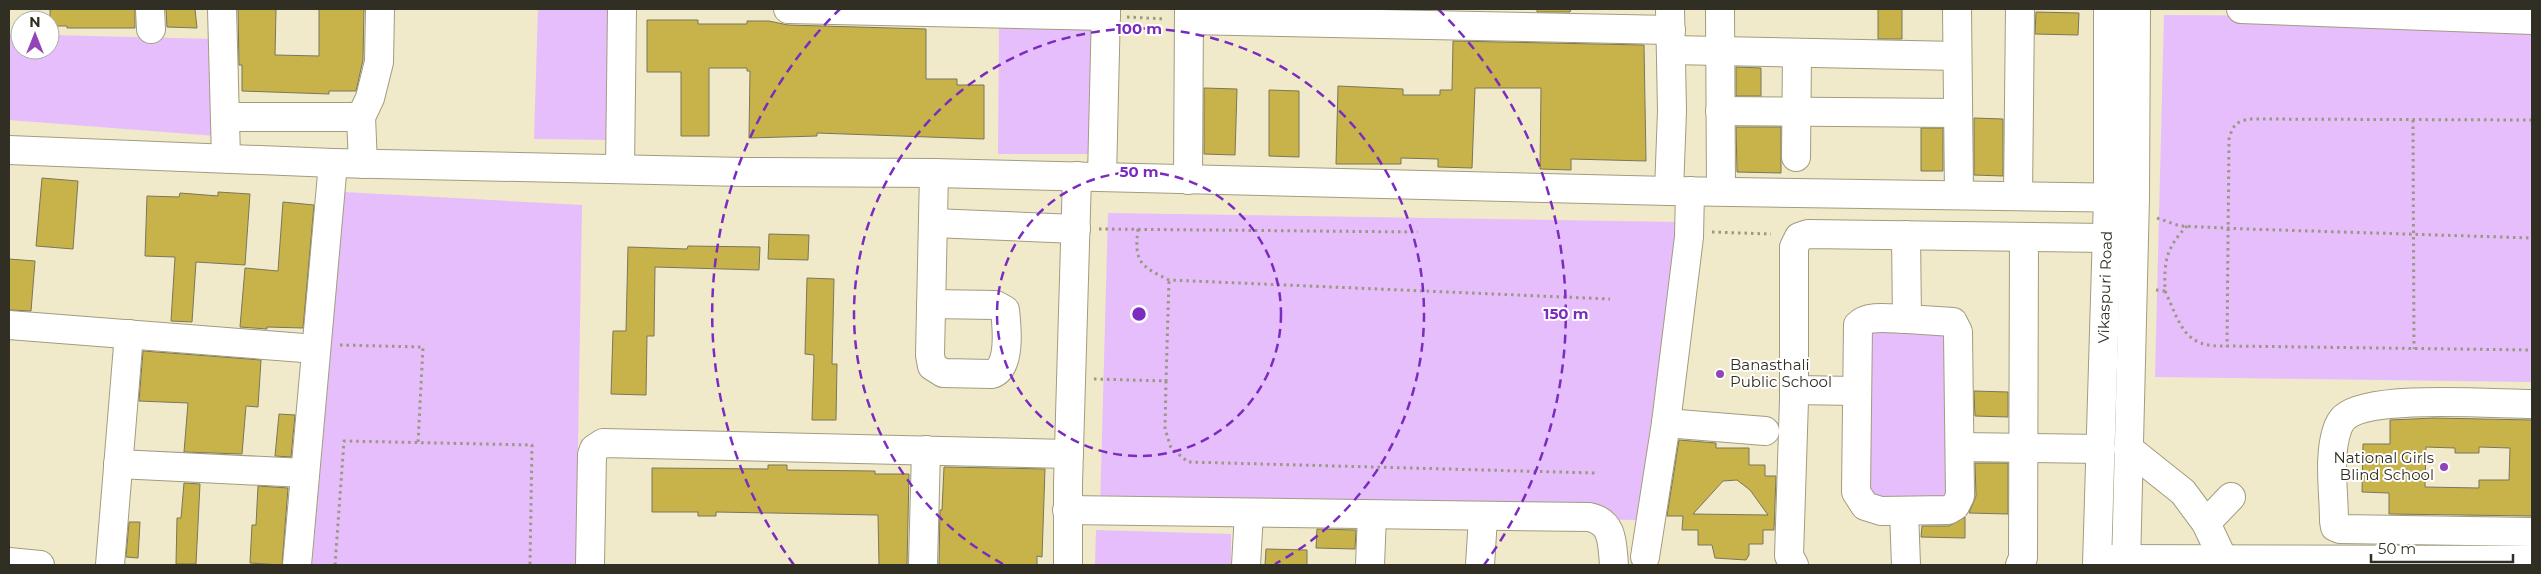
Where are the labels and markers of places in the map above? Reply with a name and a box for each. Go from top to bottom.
centre of rings [1130,305,1148,323]
place label: Banasthali Public School [1730,355,1832,391]
marker: Banasthali Public School [1714,368,1726,380]
place label: National Girls Blind School [2334,448,2434,484]
marker: National Girls Blind School [2438,461,2450,473]

